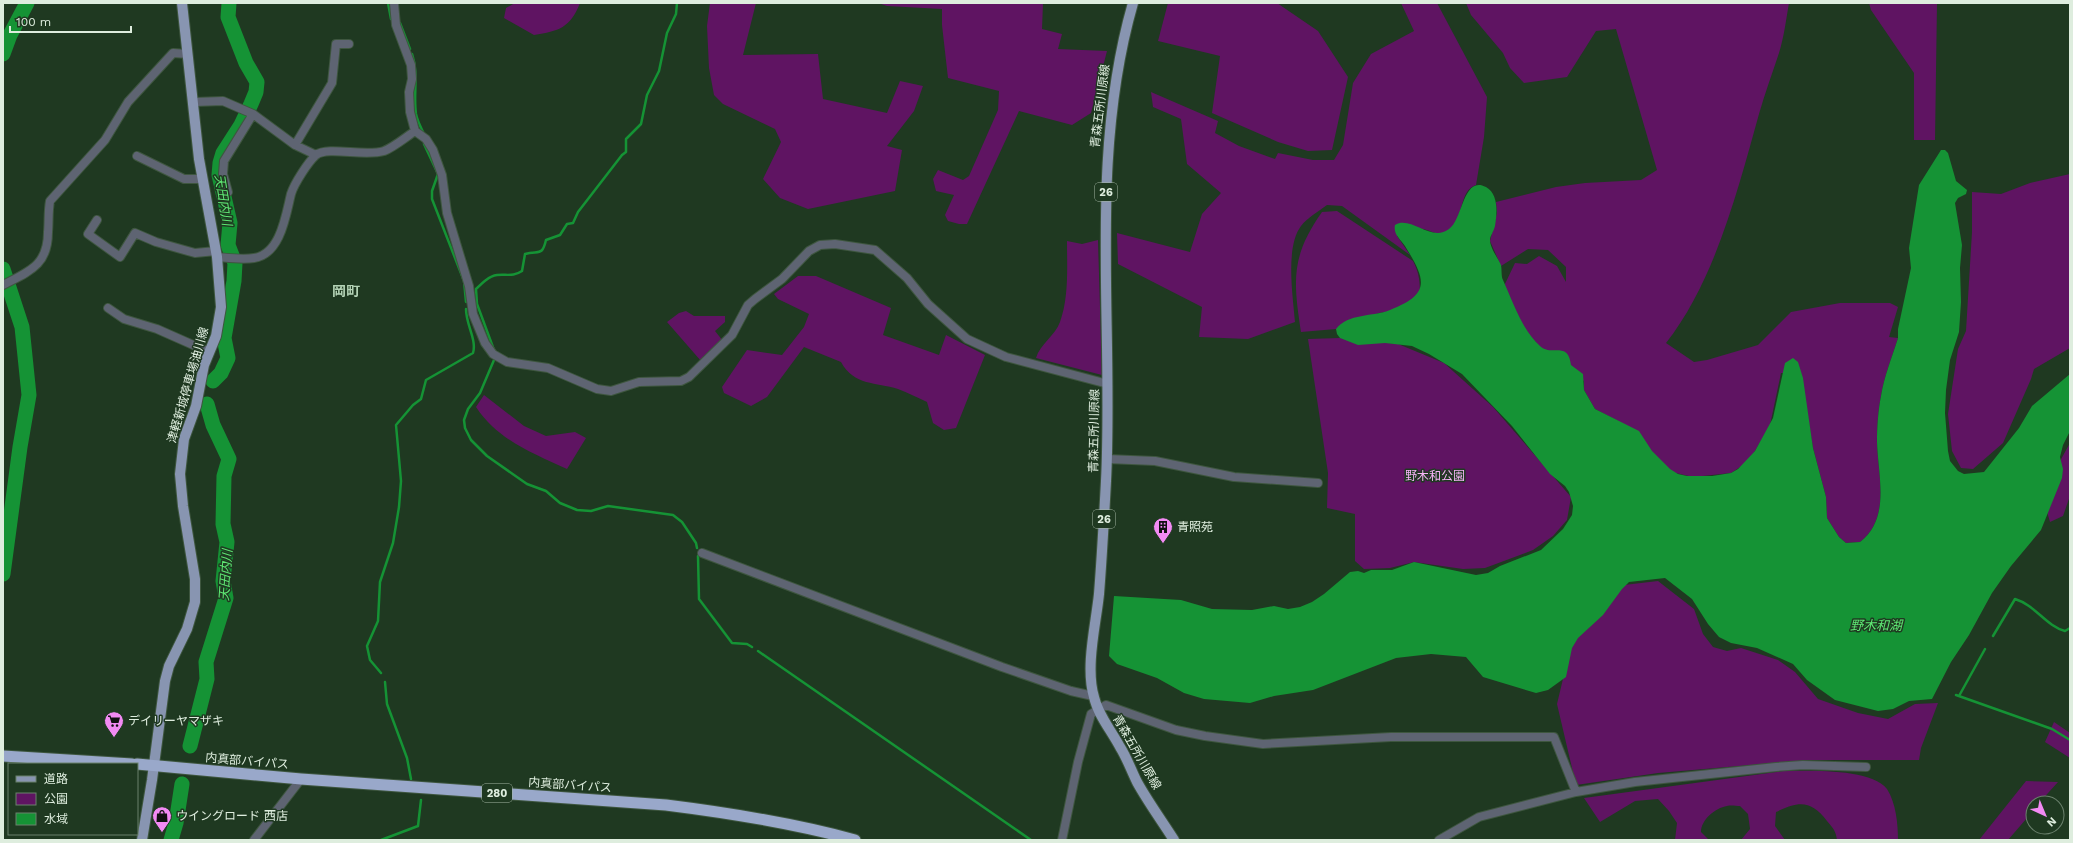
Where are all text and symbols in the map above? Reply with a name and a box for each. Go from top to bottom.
scale bar [10,8,131,34]
text: 100 m [16,15,51,29]
street label: 青森五所川原線 [1088,63,1112,149]
water label: 天田内川 [212,173,235,229]
road number: 26 [1095,183,1117,201]
district label: 岡町 [332,283,360,299]
street label: 津軽新城停車場油川線 [165,325,211,445]
street label: 青森五所川原線 [1086,389,1102,473]
park label: 野木和公園 [1405,469,1465,483]
road number: 26 [1093,510,1115,528]
building icon: 青照苑 [1152,516,1174,544]
place label: 青照苑 [1177,520,1213,534]
water label: 天田内川 [216,547,235,602]
water label: 野木和湖 [1850,618,1904,633]
supermarket icon: デイリーヤマザキ [103,710,125,738]
street label: 青森五所川原線 [1110,712,1164,792]
place label: デイリーヤマザキ [128,714,224,728]
street label: 内真部バイパス [205,750,289,772]
legend [8,763,138,835]
text: 道路 [44,772,68,786]
street label: 内真部バイパス [528,775,612,795]
road number: 280 [482,784,512,802]
text: 公園 [44,792,68,806]
north arrow [2025,795,2065,835]
shop icon: ウイングロード 西店 [151,805,173,833]
place label: ウイングロード 西店 [176,809,288,823]
text: 水域 [44,812,68,826]
text: N [2044,814,2059,829]

